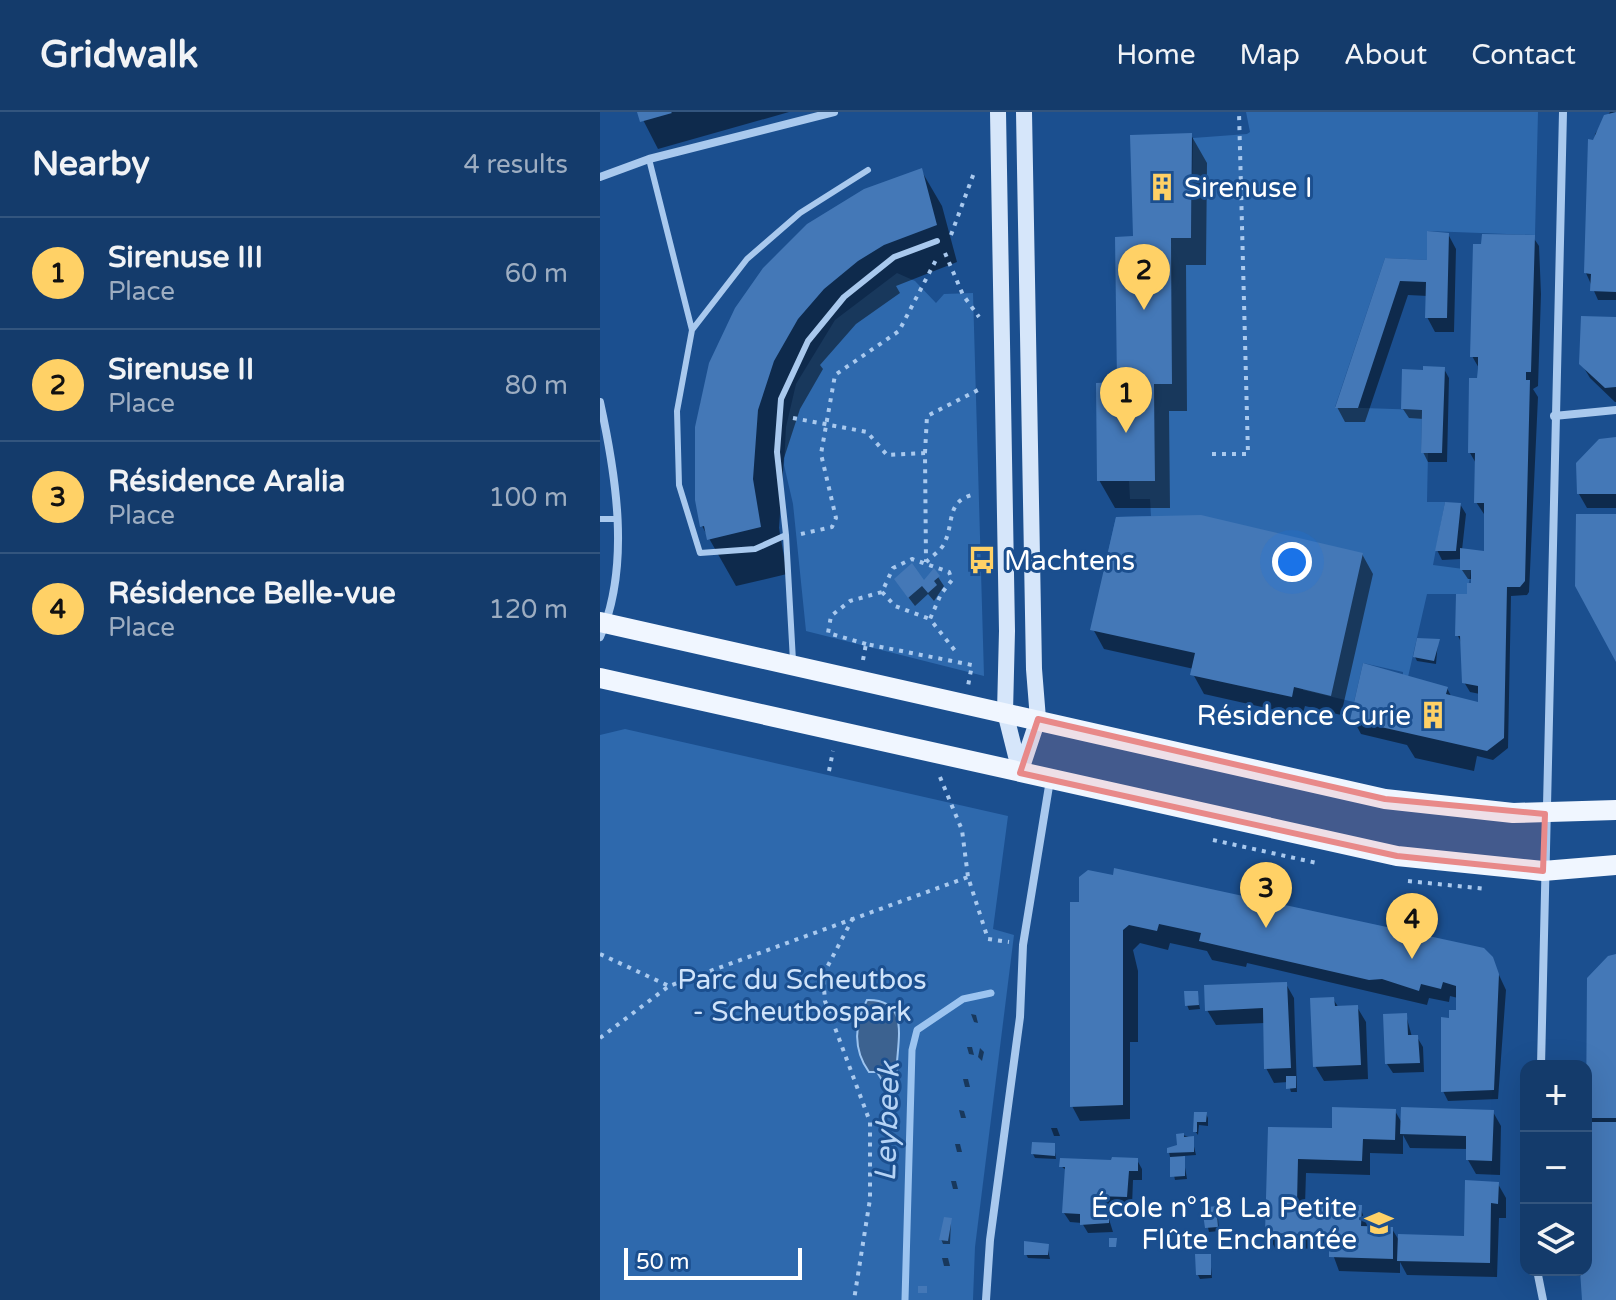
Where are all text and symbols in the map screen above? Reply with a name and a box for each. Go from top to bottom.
text: Gridwalk [40,32,198,78]
text: Home [1116,38,1196,72]
text: Map [1240,38,1300,72]
text: About [1344,38,1427,72]
text: Contact [1471,38,1576,72]
text: Nearby [32,144,150,185]
text: 4 results [463,149,568,180]
place label: Sirenuse I [1184,171,1313,205]
building icon: Sirenuse I [1147,172,1177,202]
text: Sirenuse III [108,239,263,276]
pin: 2 [1118,244,1170,310]
text: 1 [50,258,66,289]
text: 60 m [505,258,568,289]
text: Place [108,276,175,307]
text: Sirenuse II [108,351,254,388]
pin: 1 [1100,367,1152,433]
text: 2 [50,370,66,401]
text: 80 m [505,370,568,401]
text: Place [108,388,175,419]
text: Résidence Aralia [108,463,345,500]
text: 3 [50,482,66,513]
text: 100 m [488,482,568,513]
text: Place [108,500,175,531]
your location [1272,542,1312,582]
place label: Machtens [1004,544,1135,578]
bus stop icon: Machtens [967,545,997,575]
text: Résidence Belle-vue [108,575,396,612]
text: 4 [50,594,66,625]
text: 120 m [488,594,568,625]
text: Place [108,612,175,643]
place label: Résidence Curie [1197,699,1411,733]
building icon: Résidence Curie [1418,700,1448,730]
pin: 3 [1240,862,1292,928]
pin: 4 [1386,893,1438,959]
park label: Parc du Scheutbos - Scheutbospark [677,963,927,1029]
water label: Leybeek [867,1059,908,1182]
map controls [1520,1060,1592,1276]
button: + [1520,1060,1592,1132]
button: − [1520,1132,1592,1204]
place label: École n°18 La Petite Flûte Enchantée [1091,1191,1357,1257]
button: layers [1520,1204,1592,1276]
school or university icon: École n°18 La Petite Flûte Enchantée [1364,1208,1394,1238]
scale bar [624,1244,802,1280]
text: 50 m [636,1249,690,1275]

